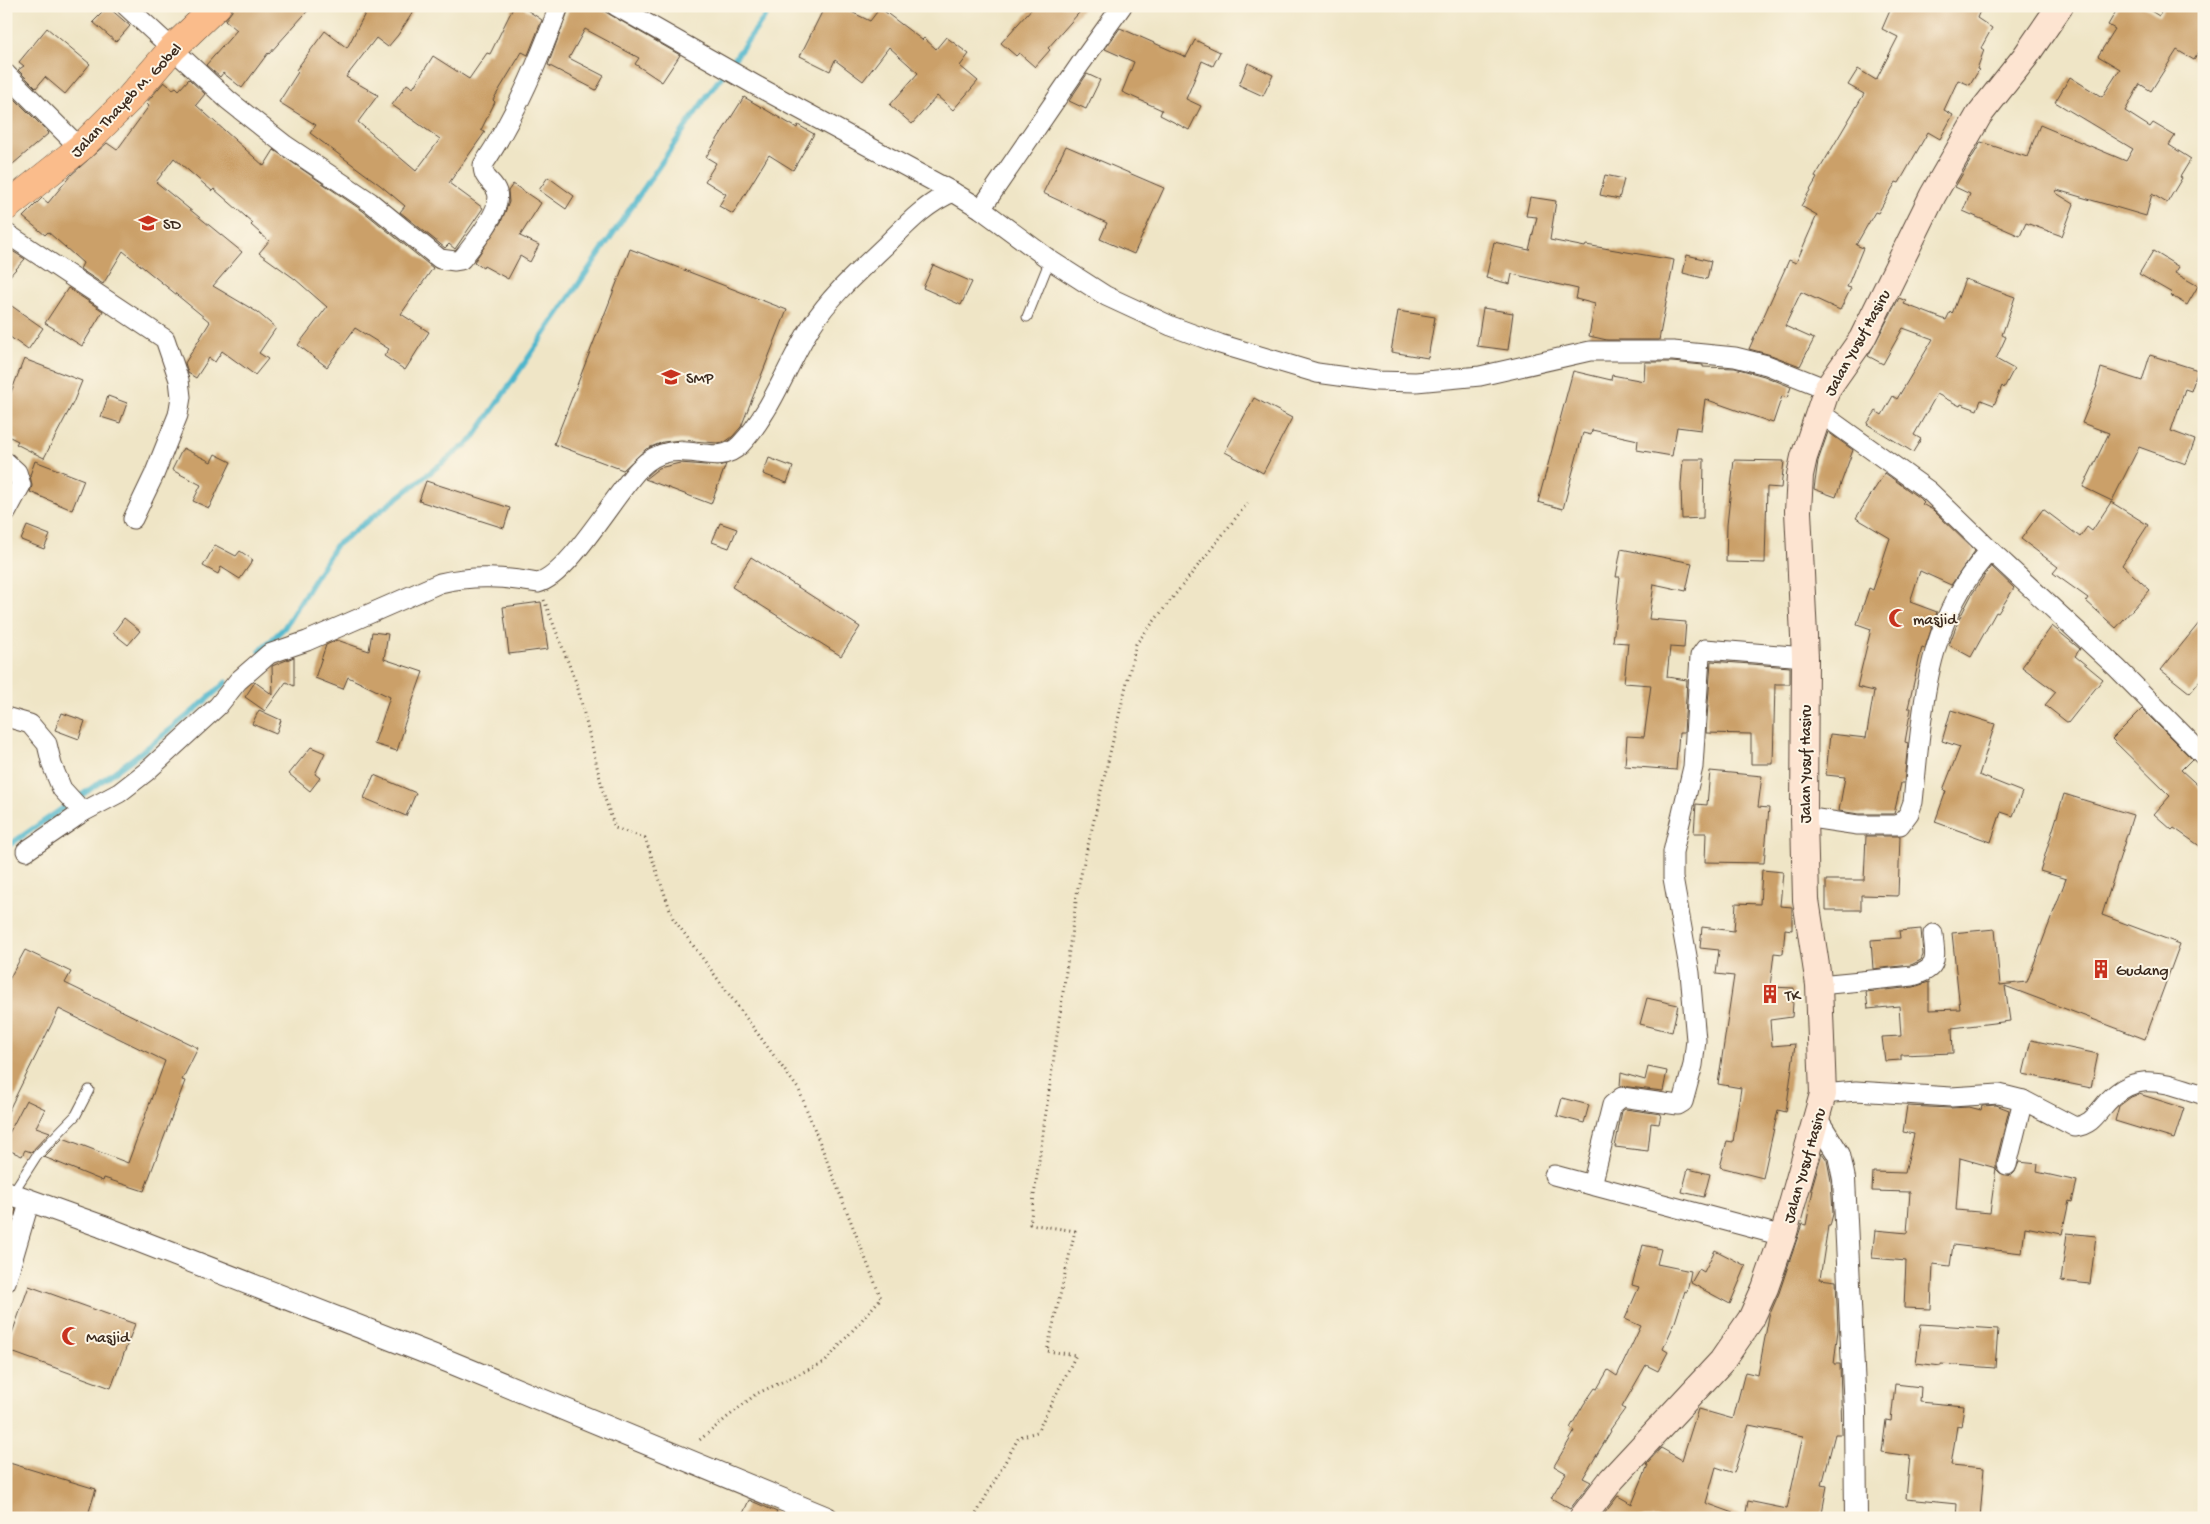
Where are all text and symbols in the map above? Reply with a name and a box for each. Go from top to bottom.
street label: Jalan Thayeb M. Gobel [68,40,187,163]
school or university icon: SD [137,212,159,234]
place label: SD [163,217,181,236]
street label: Jalan Yusuf Hasiru [1822,287,1896,400]
school or university icon: SMP [660,366,682,388]
place label: SMP [686,371,714,390]
mosque icon: masjid [1887,607,1909,629]
place label: masjid [1913,612,1958,631]
street label: Jalan Yusuf Hasiru [1798,704,1817,823]
building icon: Gudang [2090,958,2112,980]
place label: Gudang [2116,963,2169,982]
building icon: TK [1759,983,1781,1005]
place label: TK [1784,988,1802,1007]
street label: Jalan Yusuf Hasiru [1781,1106,1832,1226]
mosque icon: Masjid [60,1325,82,1347]
place label: Masjid [86,1330,131,1349]

